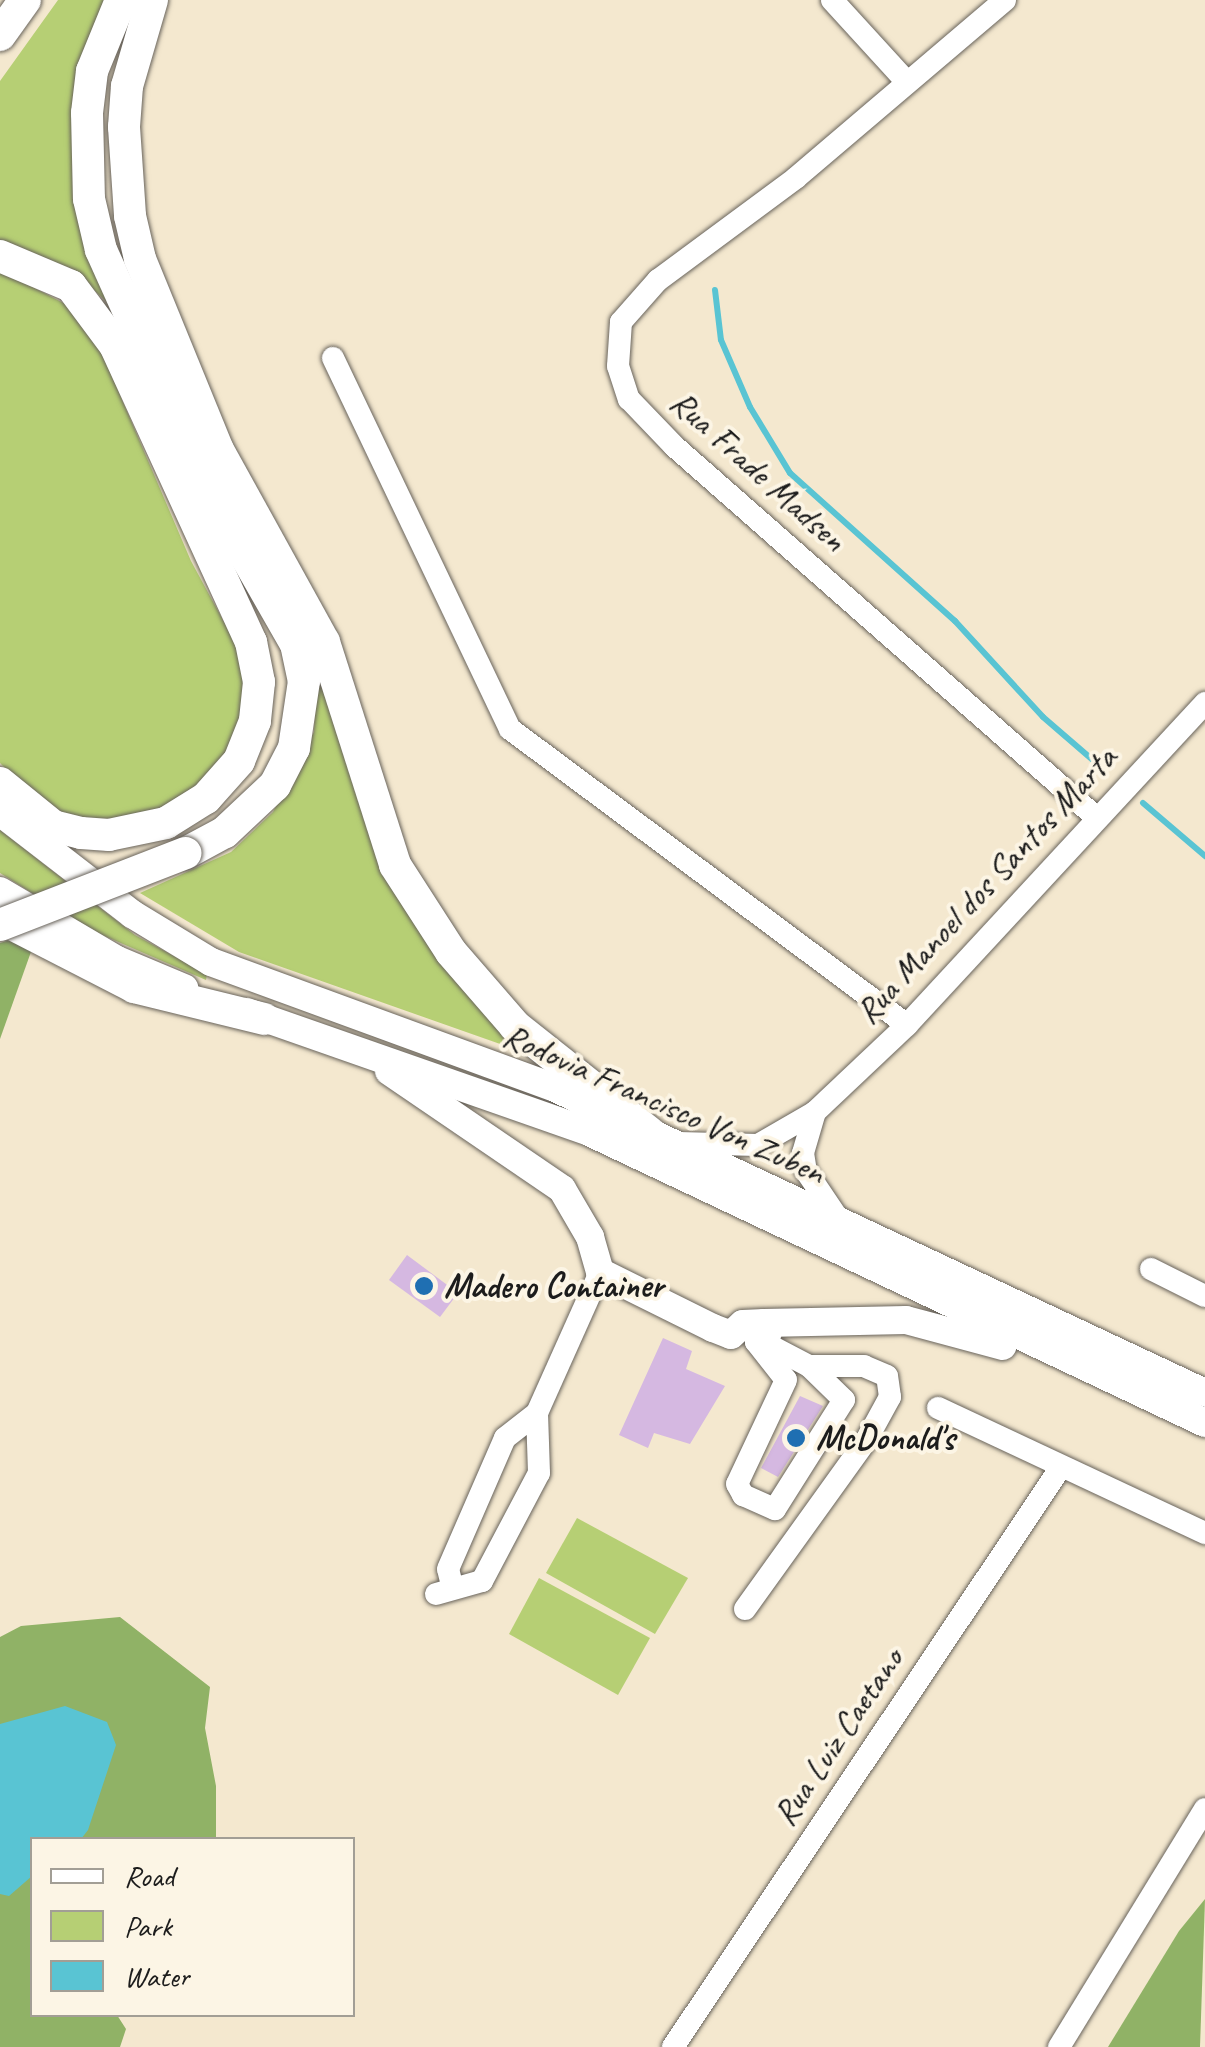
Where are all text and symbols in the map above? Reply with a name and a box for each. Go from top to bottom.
street label: Rua Frade Madsen [661,381,855,561]
street label: Rua Manoel dos Santos Marta [846,737,1126,1033]
street label: Rodovia Francisco Von Zuben [497,1014,831,1194]
place label: Madero Container [444,1265,663,1307]
marker: Madero Container [413,1275,435,1297]
place label: McDonald's [816,1417,955,1459]
marker: McDonald's [785,1427,807,1449]
street label: Rua Luiz Caetano [764,1641,912,1833]
legend [30,1837,355,2017]
text: Road [124,1857,174,1895]
text: Park [124,1907,172,1945]
text: Water [124,1957,189,1995]

